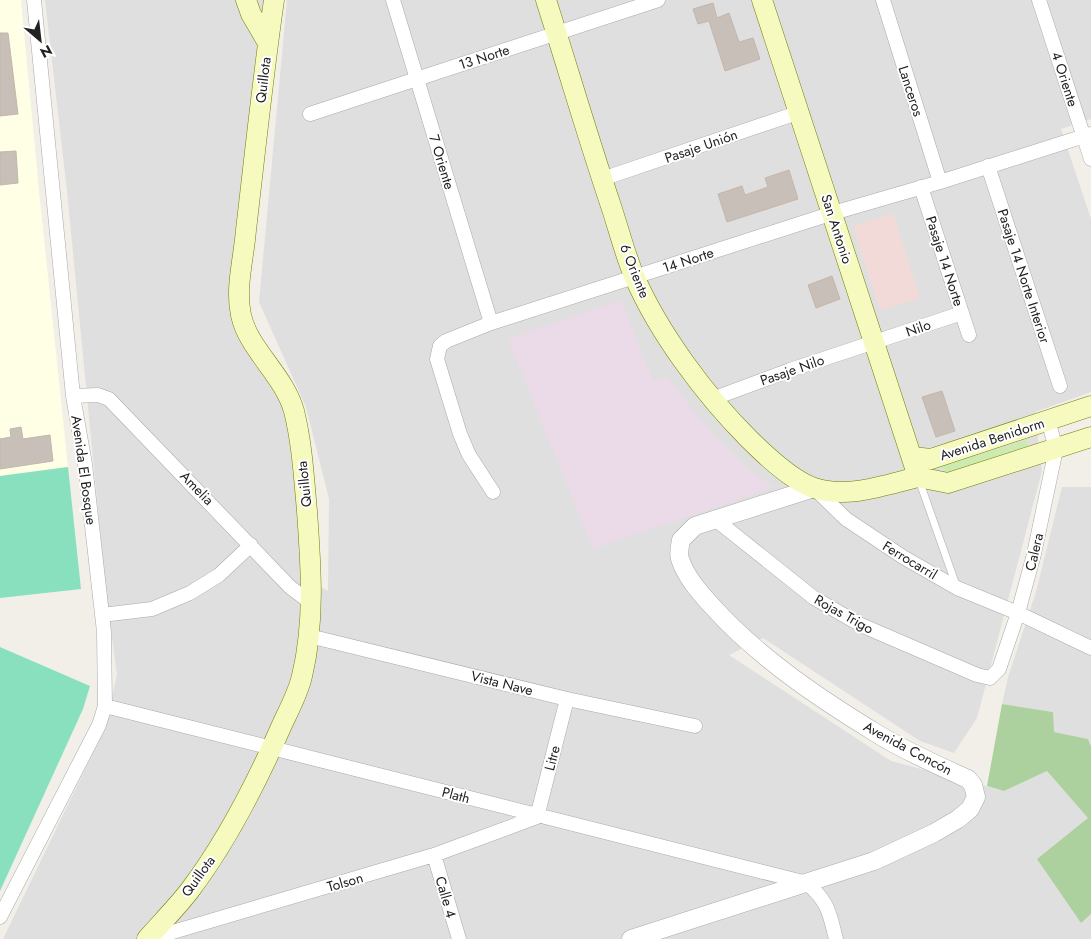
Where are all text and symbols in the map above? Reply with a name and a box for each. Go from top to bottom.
north arrow [15,15,65,65]
street label: 13 Norte [456,39,512,75]
text: N [36,40,56,63]
street label: 4 Oriente [1047,49,1083,109]
street label: Quillota [250,56,276,104]
street label: Lanceros [893,63,929,119]
street label: Pasaje Unión [662,124,740,168]
street label: 7 Oriente [424,132,460,192]
street label: San Antonio [816,192,858,267]
street label: Pasaje 14 Norte Interior [993,206,1055,346]
street label: Pasaje 14 Norte [921,213,969,309]
street label: 6 Oriente [615,241,655,301]
street label: 14 Norte [660,242,716,278]
street label: Nilo [903,314,934,342]
street label: Pasaje Nilo [757,350,827,390]
street label: Avenida Benidorm [937,413,1047,465]
street label: Avenida El Bosque [66,414,102,526]
street label: Quillota [292,460,316,508]
street label: Amelia [176,466,218,510]
street label: Calera [1020,531,1048,573]
street label: Ferrocarril [879,536,941,584]
street label: Rojas Trigo [811,589,878,639]
street label: Vista Nave [469,666,535,700]
street label: Avenida Concón [860,716,956,780]
street label: Litre [539,743,565,773]
street label: Plath [440,782,472,808]
street label: Quillota [176,851,220,901]
street label: Tolson [325,867,365,897]
street label: Calle 4 [431,874,461,920]

